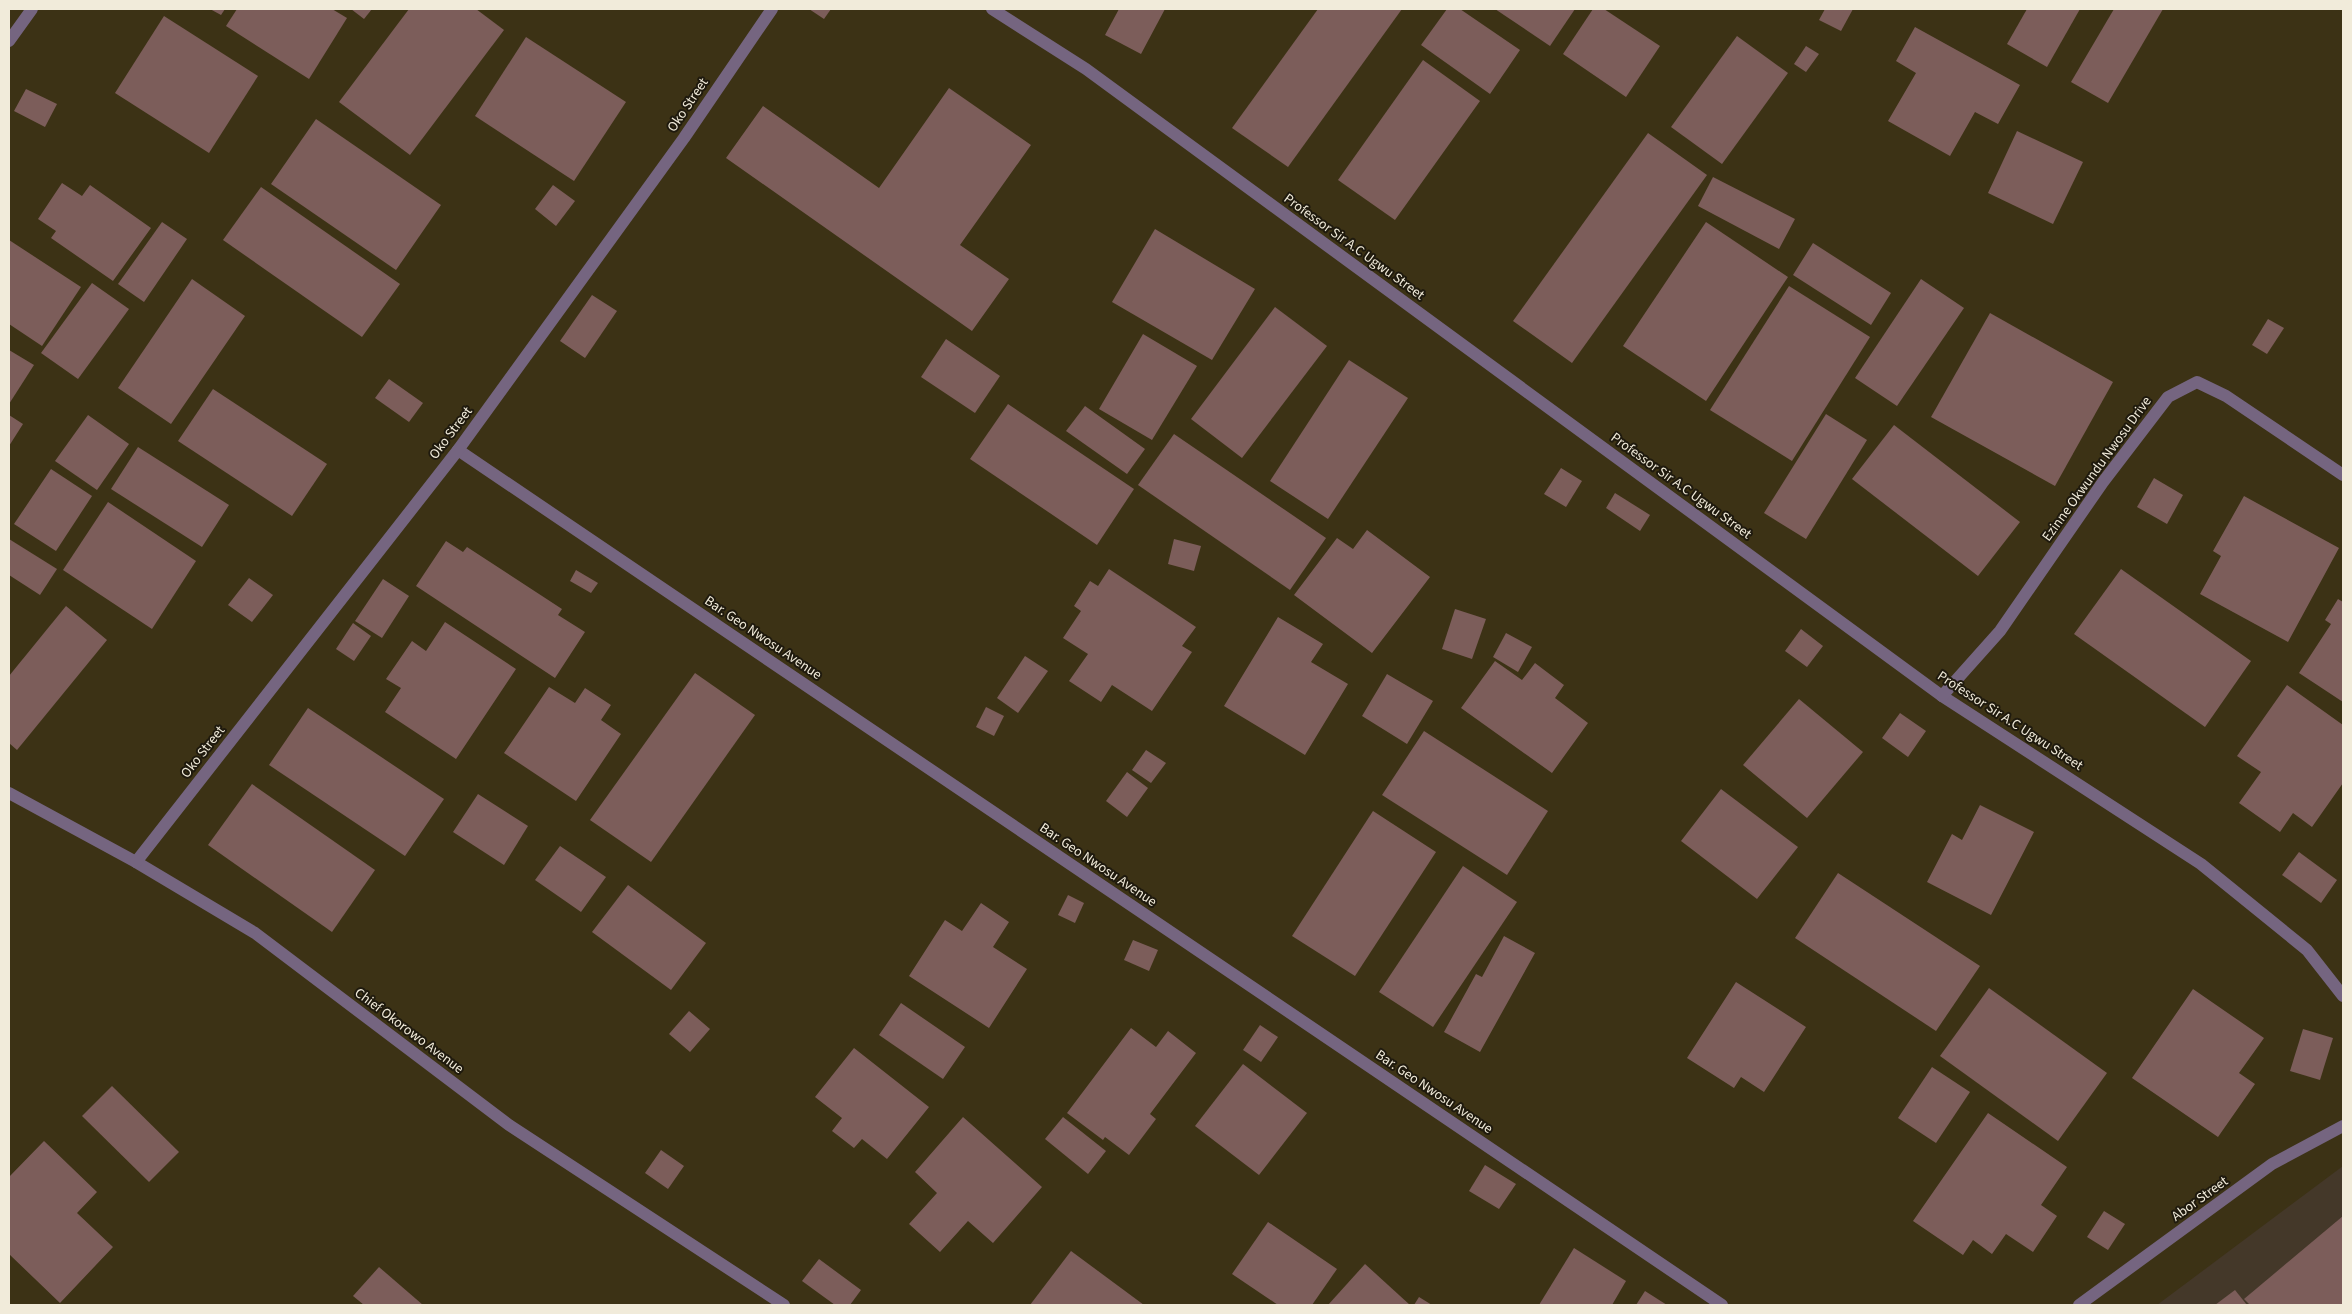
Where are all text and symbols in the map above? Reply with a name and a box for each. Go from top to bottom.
street label: Oko Street [663,74,714,136]
street label: Professor Sir A.C Ugwu Street [1279,189,1429,305]
street label: Ezinne Okwundu Nwosu Drive [2038,392,2157,546]
street label: Oko Street [425,402,478,464]
street label: Professor Sir A.C Ugwu Street [1606,428,1756,544]
street label: Bar. Geo Nwosu Avenue [700,591,826,685]
street label: Professor Sir A.C Ugwu Street [1933,666,2087,776]
street label: Oko Street [176,721,230,782]
street label: Bar. Geo Nwosu Avenue [1035,818,1161,912]
street label: Chief Okorowo Avenue [350,983,468,1079]
street label: Bar. Geo Nwosu Avenue [1371,1045,1497,1139]
street label: Abor Street [2168,1171,2233,1226]

